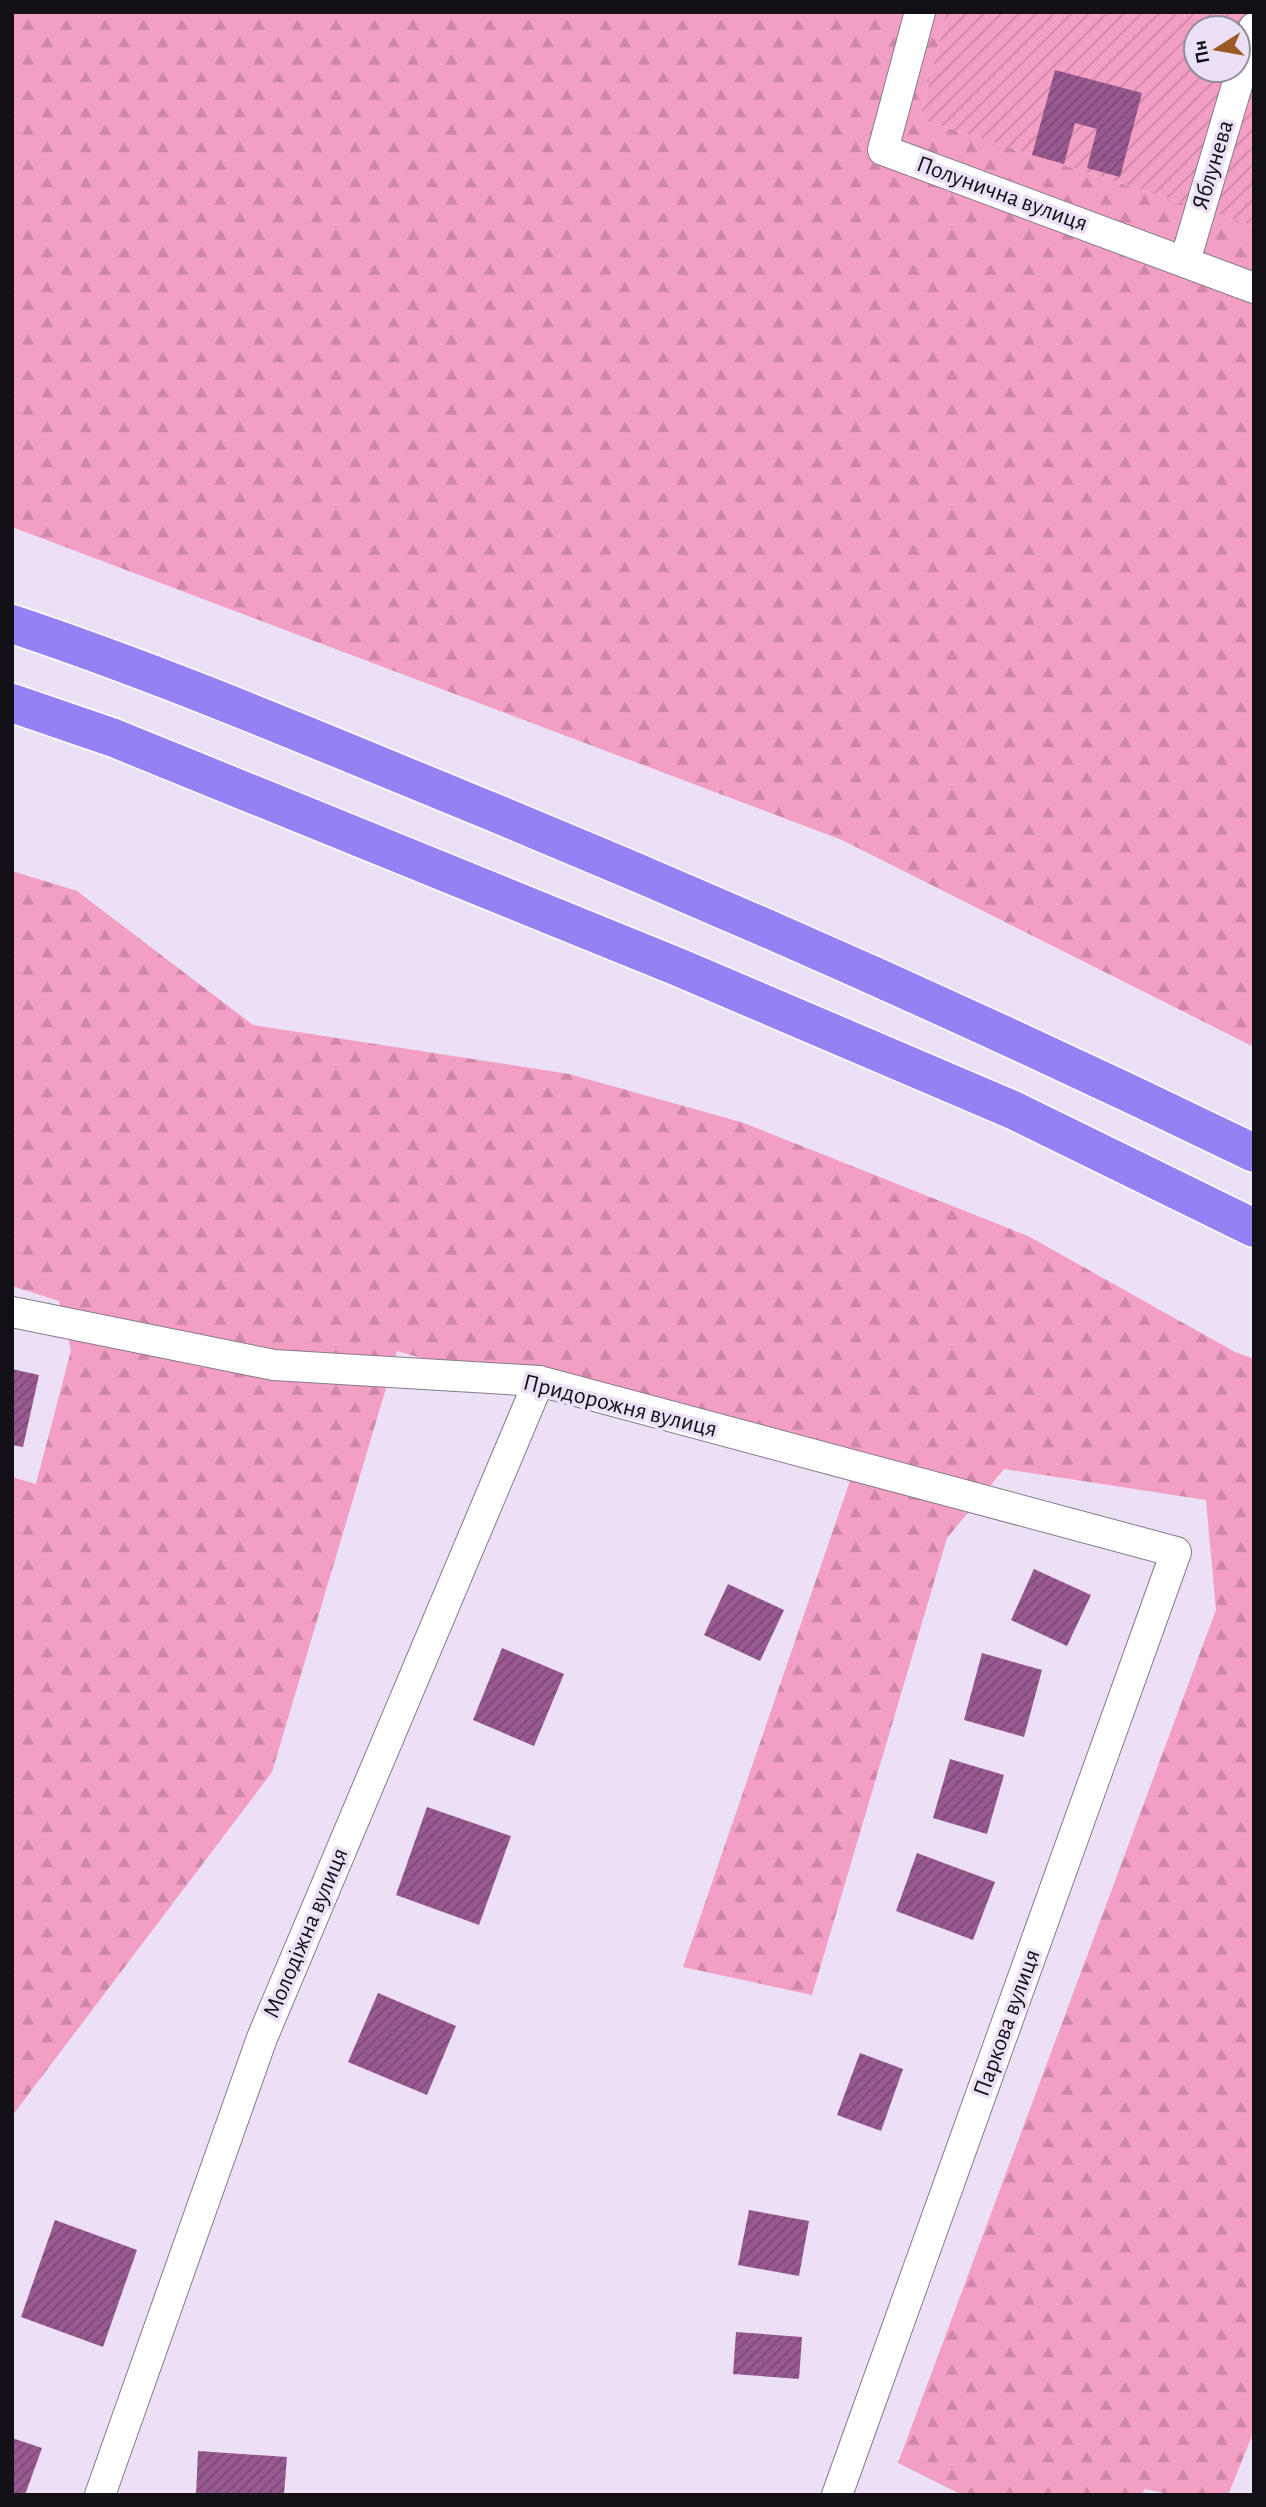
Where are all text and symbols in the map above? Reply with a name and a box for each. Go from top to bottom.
north arrow [1182,14,1252,84]
text: Пн [1190,39,1213,65]
street label: Яблунева [1188,117,1238,213]
street label: Полунична вулиця [913,152,1091,236]
street label: Придорожня вулиця [520,1370,720,1442]
street label: Молодіжна вулиця [259,1844,353,2022]
street label: Паркова вулиця [969,1946,1045,2100]

